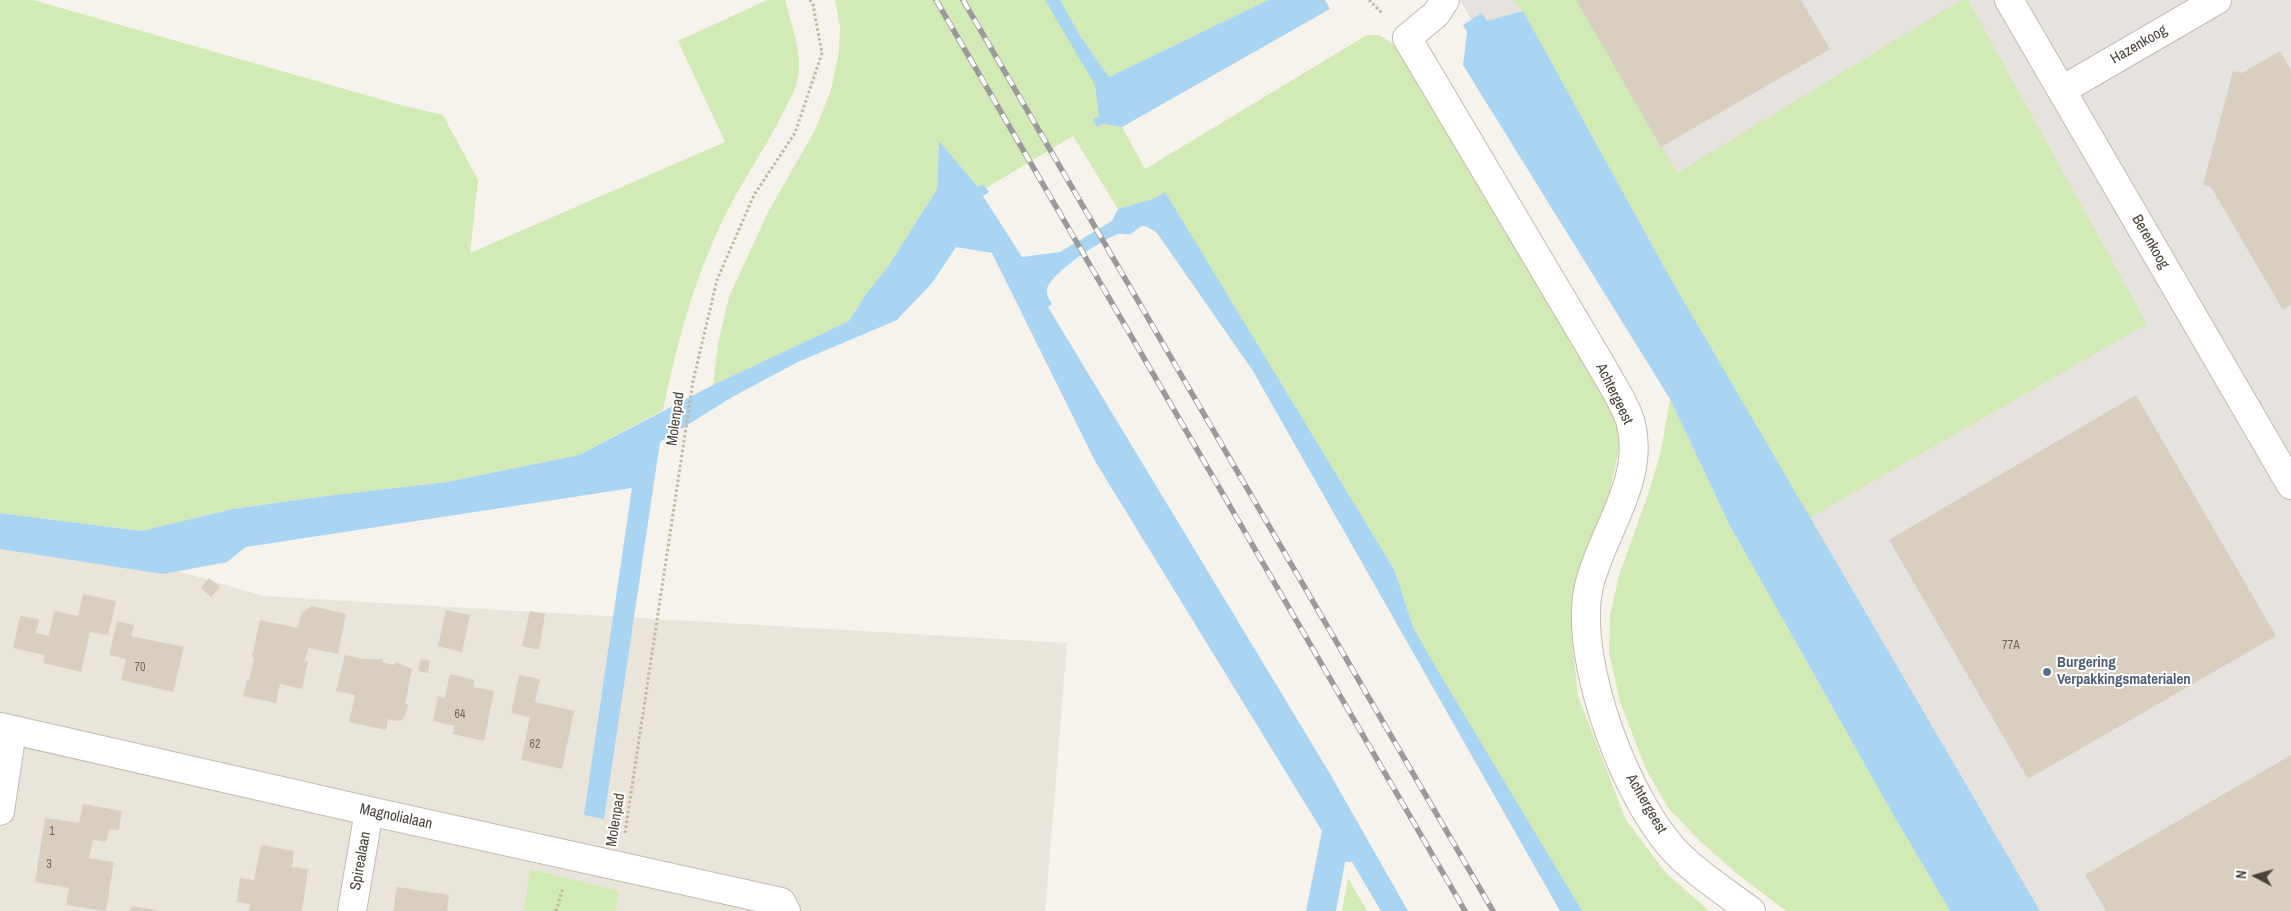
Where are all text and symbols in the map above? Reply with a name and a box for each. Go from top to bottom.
street label: Hazenkoog [2108,22,2170,68]
street label: Berenkoog [2127,212,2173,272]
street label: Achtergeest [1592,361,1636,427]
street label: Molenpad [663,391,689,447]
house number: 77A [2002,639,2020,653]
place label: Burgering Verpakkingsmaterialen [2057,654,2191,689]
house number: 70 [135,661,145,675]
marker: Burgering Verpakkingsmaterialen [2041,666,2053,678]
house number: 64 [455,708,465,722]
house number: 62 [530,738,540,752]
street label: Achtergeest [1622,771,1670,837]
street label: Molenpad [603,792,629,848]
street label: Magnolialaan [358,801,434,833]
house number: 1 [49,825,55,839]
street label: Spirealaan [347,830,375,892]
north arrow [2231,851,2281,901]
house number: 3 [46,858,52,872]
text: N [2232,869,2250,880]

